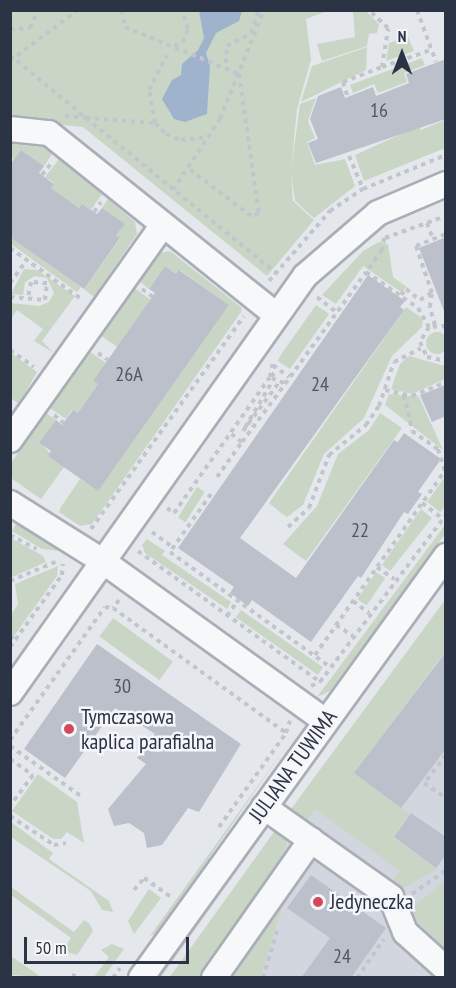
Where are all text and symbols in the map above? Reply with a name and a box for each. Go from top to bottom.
north arrow [372,24,432,84]
text: N [398,26,406,46]
house number: 16 [370,98,388,122]
house number: 26A [115,362,143,386]
house number: 24 [311,372,329,396]
house number: 22 [351,518,369,542]
house number: 30 [113,674,131,698]
place label: Tymczasowa kaplica parafialna [81,703,214,754]
street label: JULIANA TUWIMA [243,704,343,828]
marker: Tymczasowa kaplica parafialna [62,722,76,736]
place label: Jedyneczka [330,889,414,915]
marker: Jedyneczka [311,895,325,909]
scale bar [27,925,192,963]
text: 50 m [35,936,67,959]
house number: 24 [333,944,351,968]

